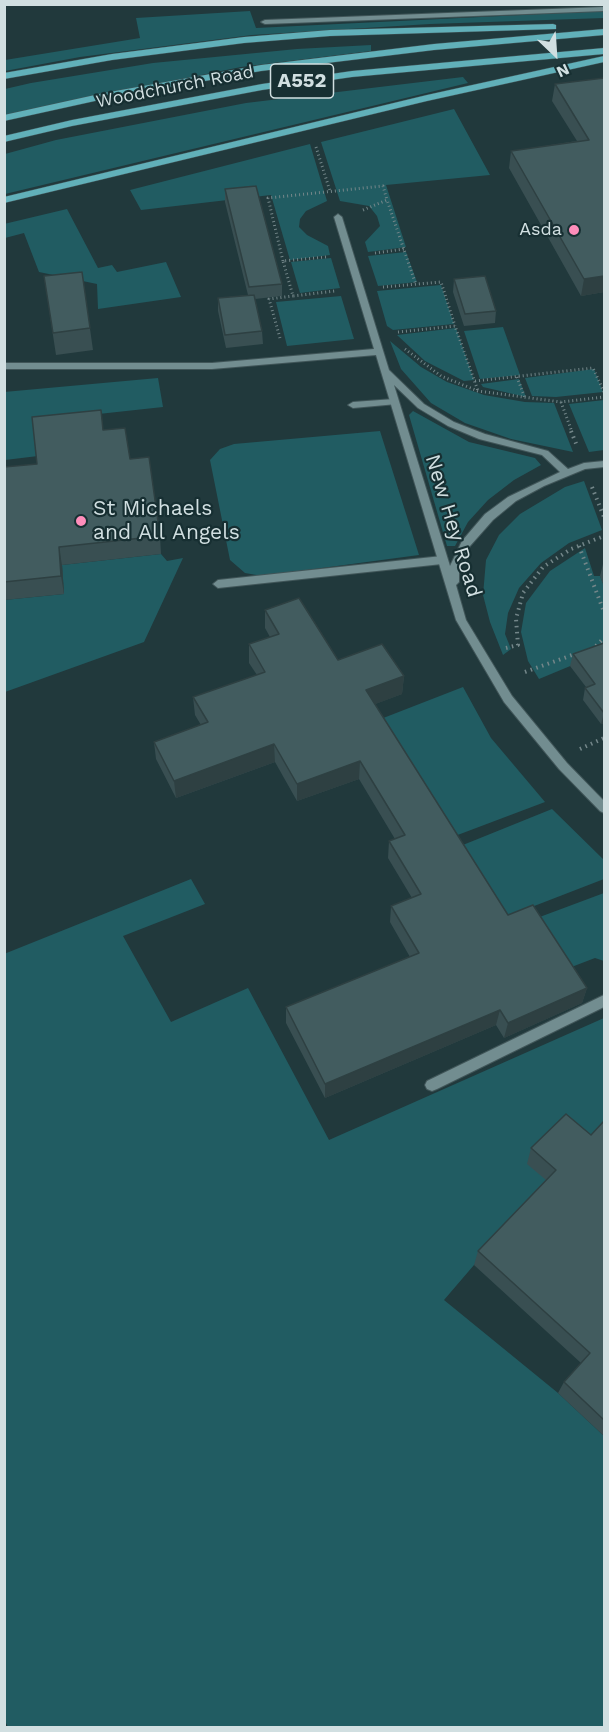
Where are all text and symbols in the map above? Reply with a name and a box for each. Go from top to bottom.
north arrow [525,24,585,84]
text: N [553,60,572,82]
street label: Woodchurch Road [94,61,256,113]
road number: A552 [270,64,334,98]
place label: Asda [519,219,562,241]
marker: Asda [567,223,581,237]
street label: New Hey Road [419,452,487,600]
place label: St Michaels and All Angels [93,496,240,546]
marker: St Michaels and All Angels [74,514,88,528]

